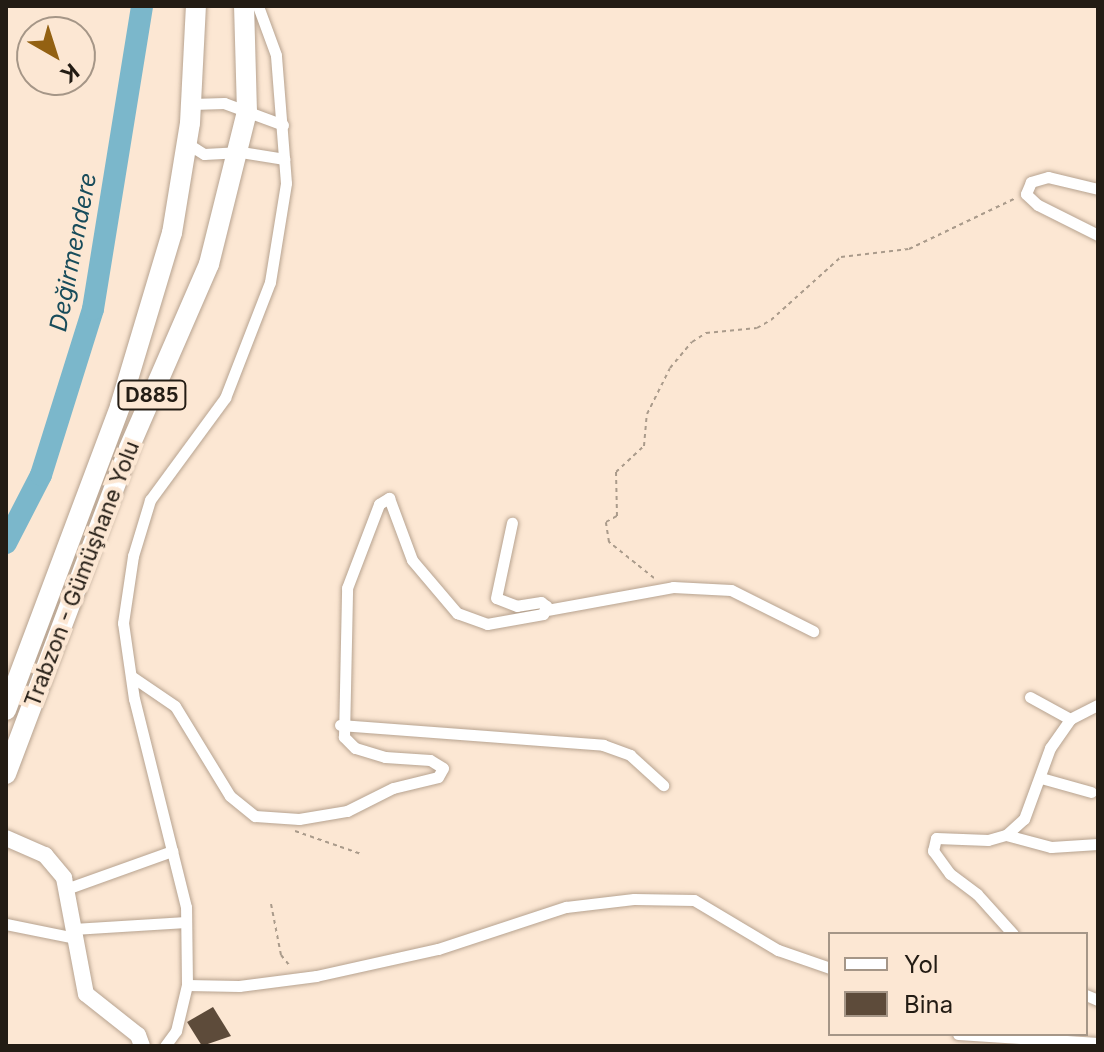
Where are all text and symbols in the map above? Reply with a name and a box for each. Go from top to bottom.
north arrow [16,16,96,96]
text: K [56,58,84,88]
water label: Değirmendere [43,170,103,334]
road number: D885 [116,379,188,411]
street label: Trabzon - Gümüşhane Yolu [19,437,145,711]
legend [828,932,1088,1036]
text: Yol [904,950,939,979]
text: Bina [904,990,953,1019]

